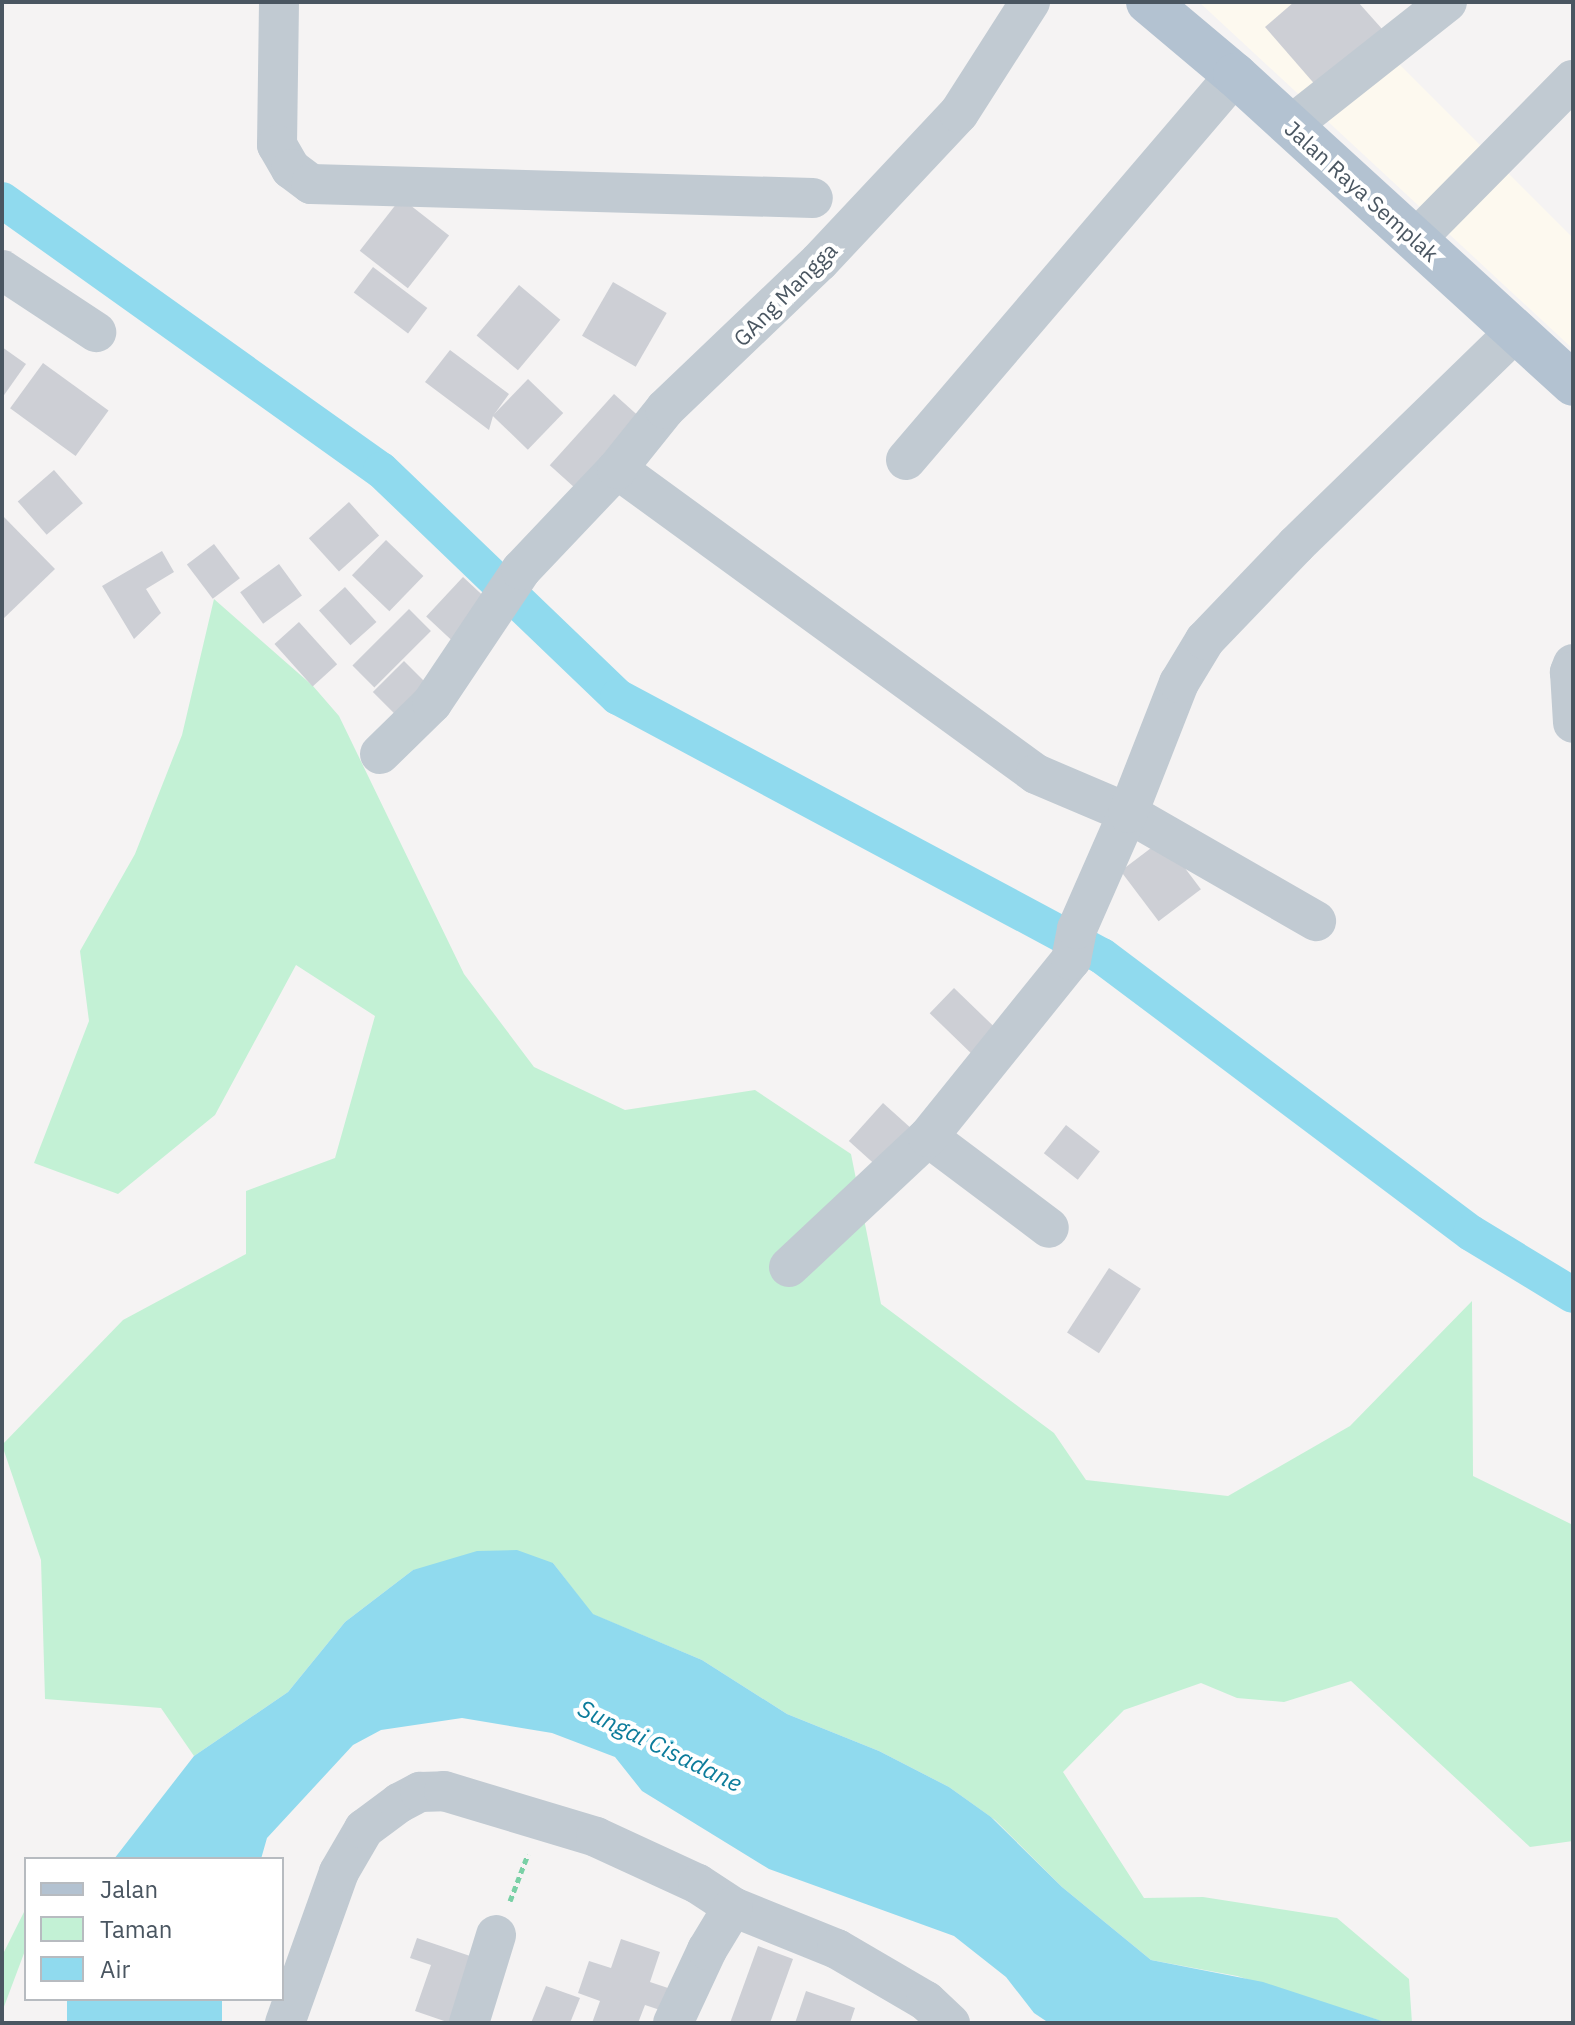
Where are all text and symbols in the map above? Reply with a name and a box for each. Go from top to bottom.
street label: Jalan Raya Semplak [1280,115,1444,267]
street label: GAng Mangga [728,237,842,351]
water label: Sungai Cisadane [573,1694,747,1798]
legend [24,1857,284,2001]
text: Jalan [100,1873,158,1905]
text: Taman [100,1913,172,1945]
text: Air [100,1953,130,1985]

